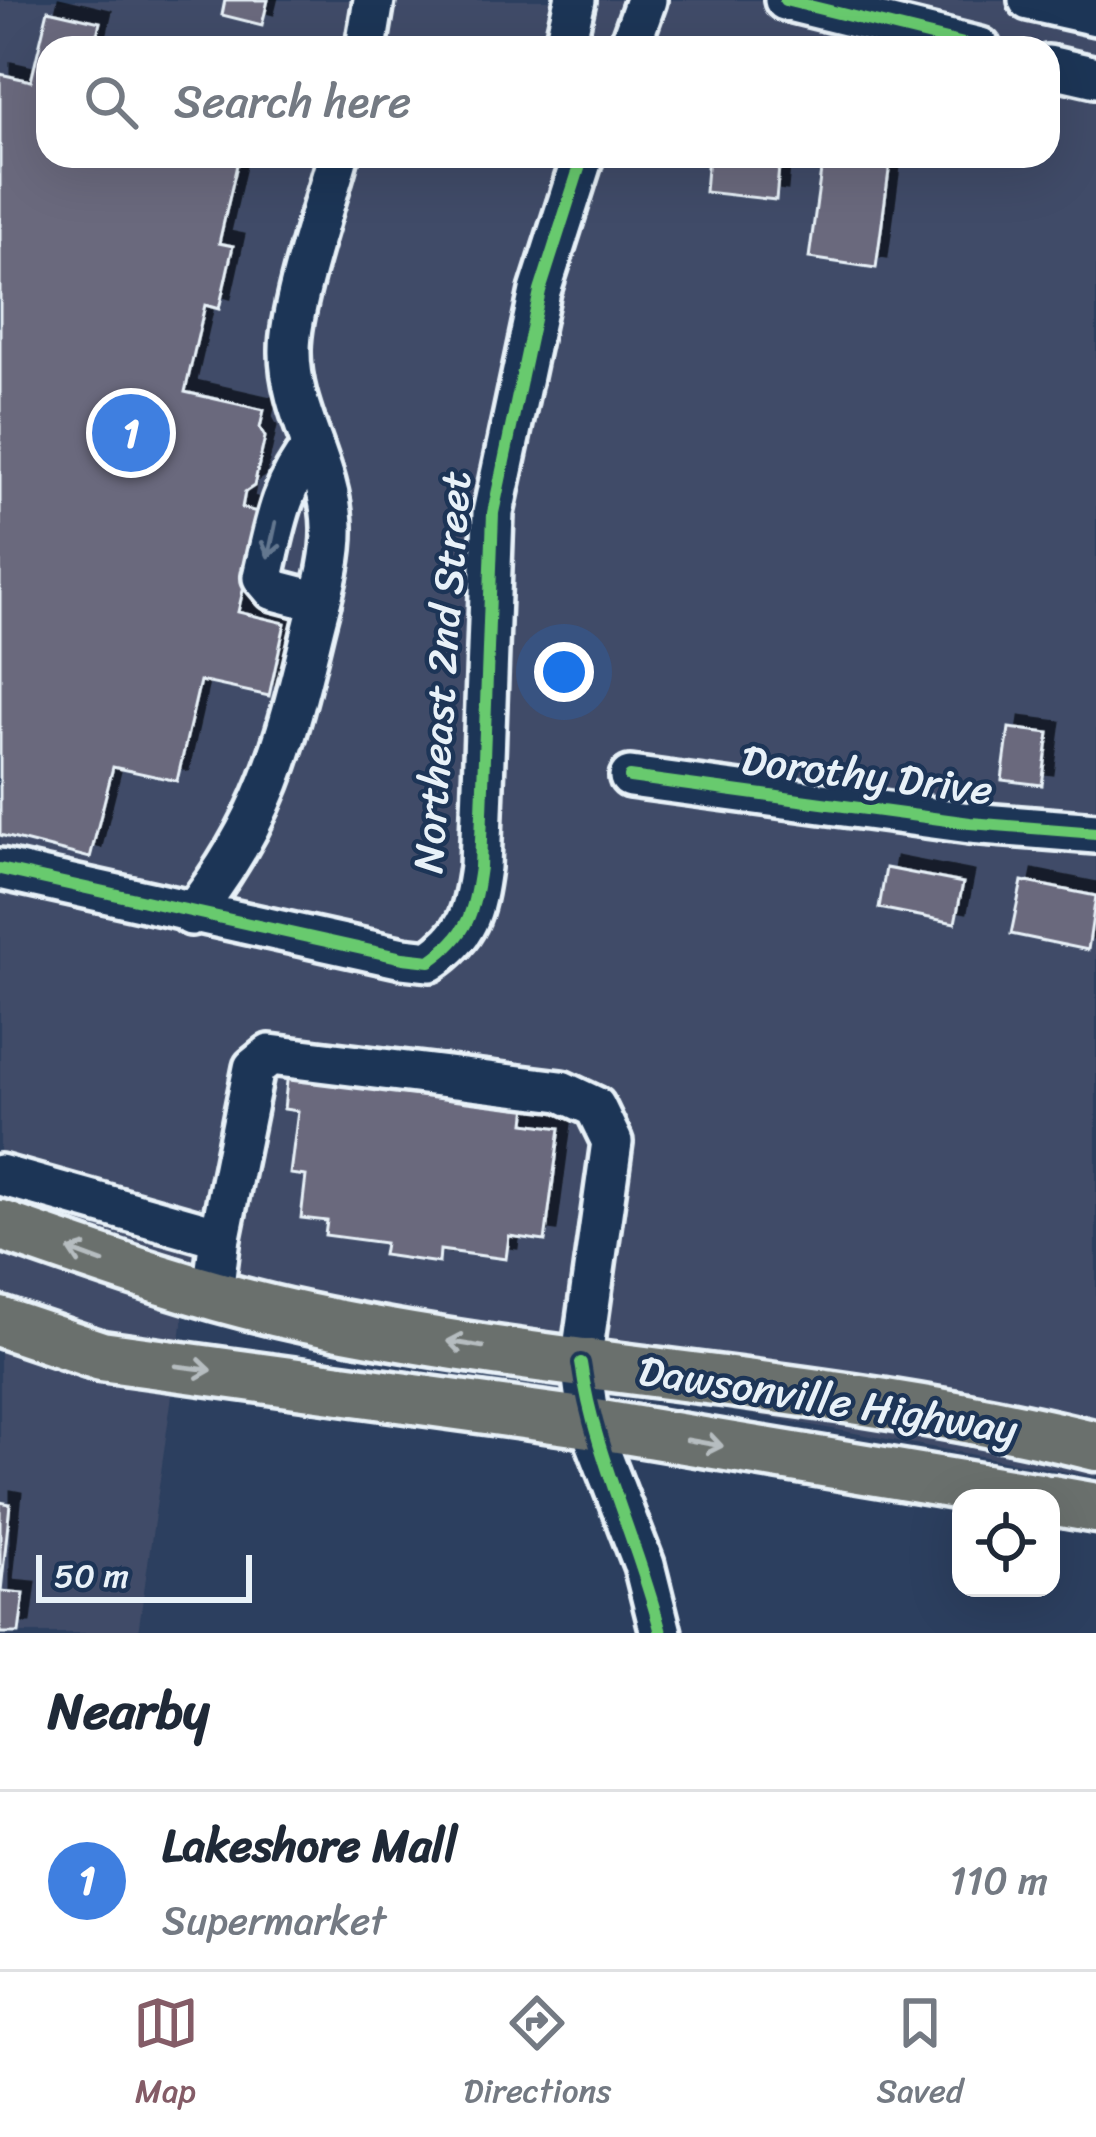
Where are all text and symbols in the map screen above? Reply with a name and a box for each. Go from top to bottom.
search box [36,36,1060,168]
text: Search here [174,62,411,142]
icon: search [78,69,144,135]
pin: 1 [92,388,170,478]
street label: Northeast 2nd Street [391,468,493,876]
one-way arrow [259,520,282,558]
your location [534,642,594,702]
street label: Dorothy Drive [737,723,997,827]
one-way arrow [68,1244,105,1265]
one-way arrow [447,1332,486,1355]
street label: Dawsonville Highway [633,1334,1023,1467]
one-way arrow [174,1358,213,1380]
one-way arrow [684,1432,723,1455]
map controls [952,1489,1060,1597]
button: locate [952,1489,1060,1597]
text: 50 m [54,1547,129,1605]
scale bar [36,1549,252,1602]
text: Nearby [48,1666,209,1756]
text: Lakeshore Mall [162,1806,457,1886]
text: 1 [79,1846,95,1915]
text: 110 m [950,1846,1048,1915]
text: Supermarket [162,1886,386,1955]
tab: Map [133,1990,199,2120]
tab: Directions [464,1990,611,2120]
tab: Saved [876,1990,963,2120]

